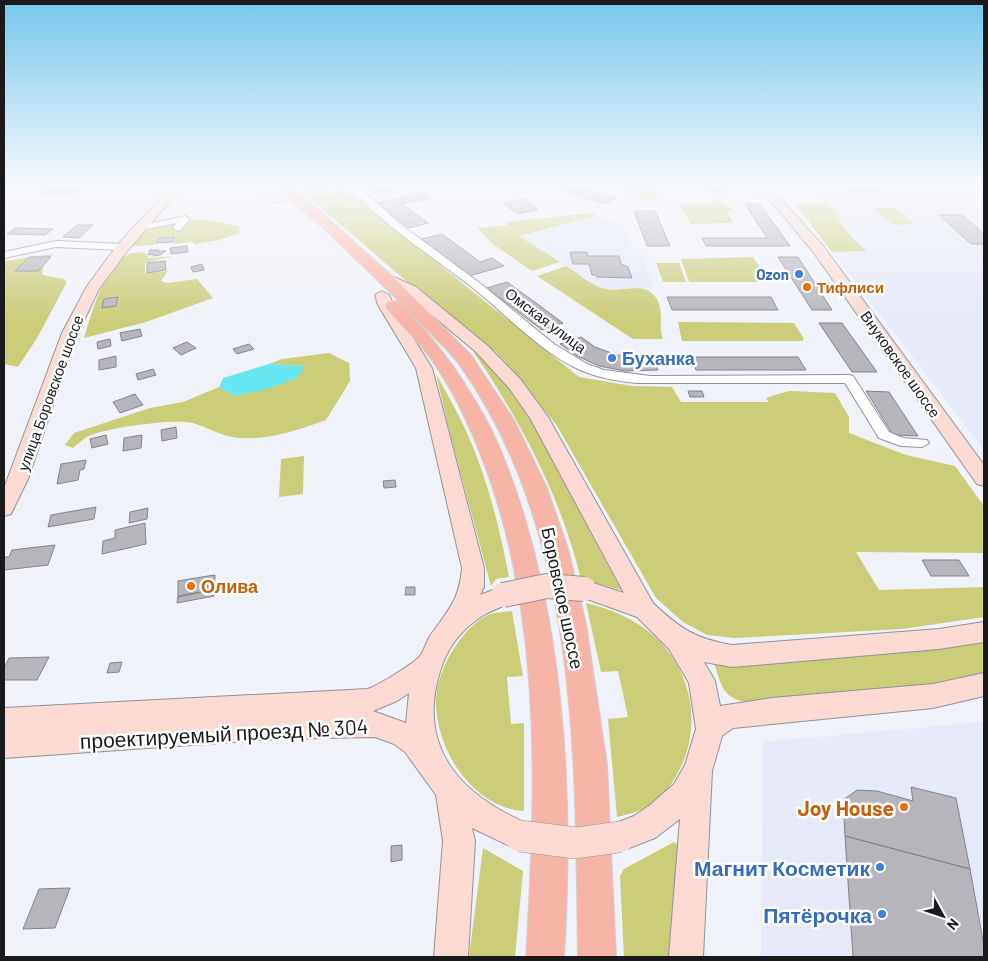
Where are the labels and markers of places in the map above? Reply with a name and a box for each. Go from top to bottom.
place label: Ozon [756,265,789,283]
marker: Ozon [793,268,805,280]
place label: Тифлиси [817,278,884,296]
marker: Тифлиси [801,281,813,293]
place label: Буханка [622,347,696,369]
marker: Буханка [606,352,618,364]
place label: Олива [201,575,259,597]
marker: Олива [185,580,197,592]
place label: Joy House [798,795,894,820]
marker: Joy House [898,801,910,813]
place label: Магнит Косметик [694,855,870,880]
marker: Магнит Косметик [874,861,886,873]
place label: Пятёрочка [763,902,872,927]
marker: Пятёрочка [876,908,888,920]

